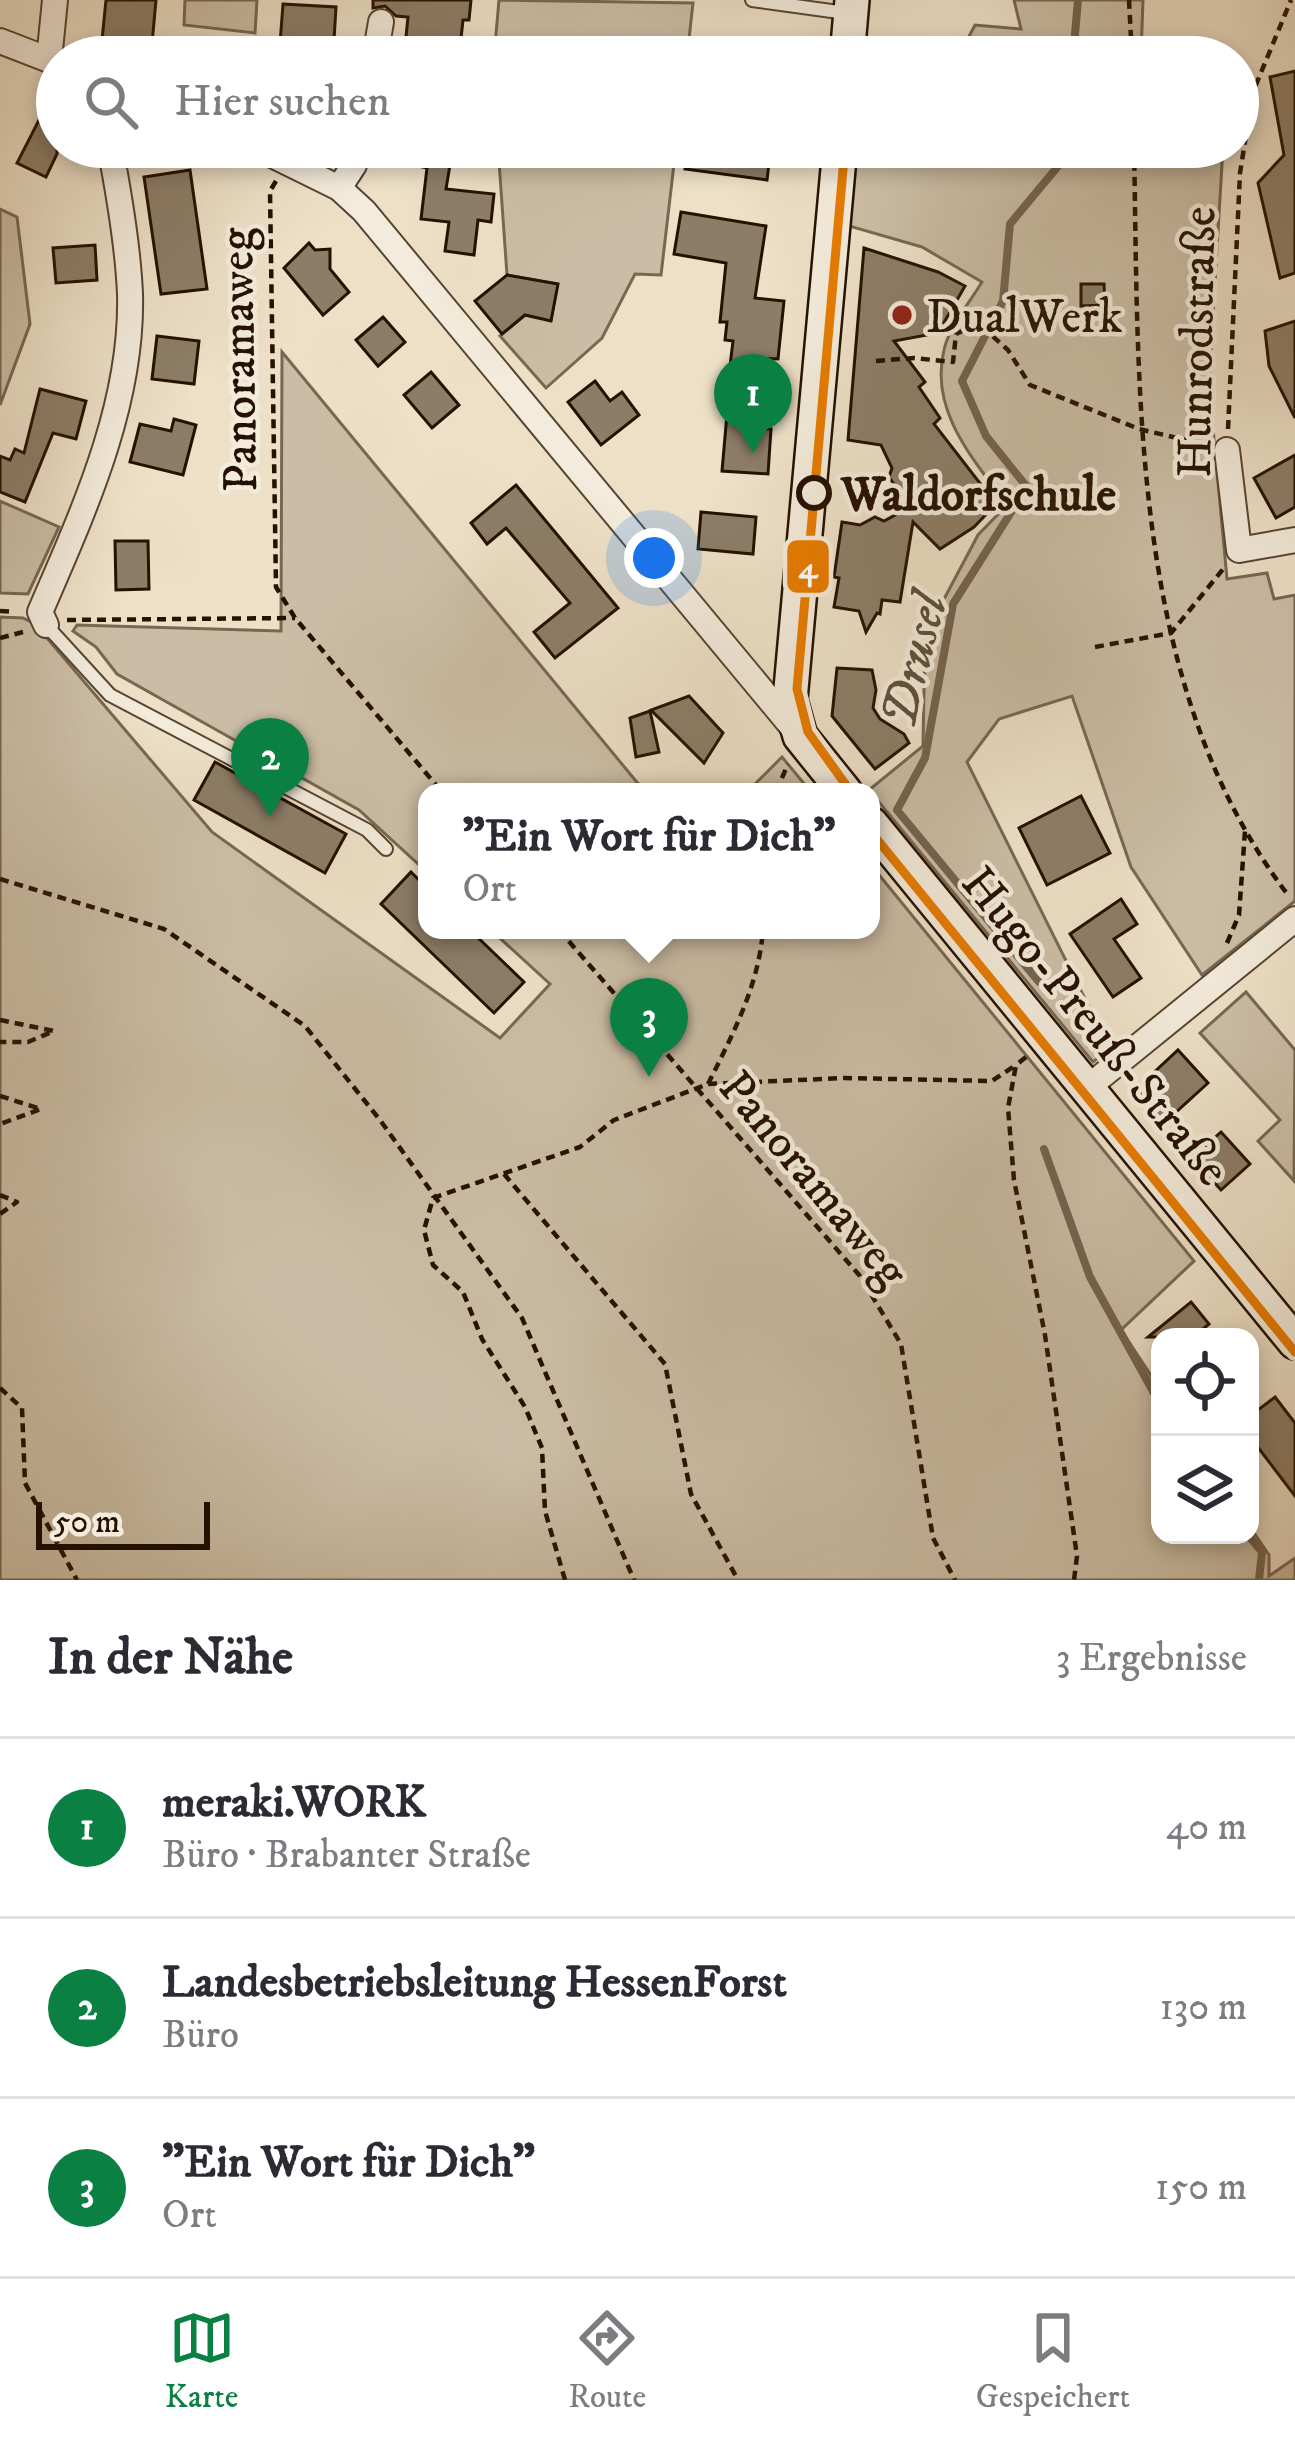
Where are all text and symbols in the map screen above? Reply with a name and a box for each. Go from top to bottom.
search box [36,36,1259,168]
icon: search [78,69,144,135]
text: Hier suchen [174,74,390,130]
street label: Hunrodstraße [1166,206,1230,478]
street label: Panoramaweg [208,226,272,493]
place label: DualWerk [926,288,1123,348]
marker: DualWerk [889,302,915,328]
pin: 1 [714,354,792,453]
place label: Waldorfschule [840,466,1116,526]
marker: Waldorfschule [798,477,830,509]
your location [624,528,684,588]
line badge: 4 [785,538,831,595]
text: 4 [799,548,820,589]
water label: Drusel [867,583,963,734]
pin: 2 [231,718,309,817]
popup [418,783,880,939]
text: "Ein Wort für Dich" [462,809,836,865]
street label: Hugo-Preuß-Straße [947,855,1242,1199]
text: Ort [462,865,517,914]
pin: 3 [610,978,688,1077]
street label: Panoramaweg [705,1059,921,1301]
map controls [1151,1328,1259,1544]
button: locate [1151,1328,1259,1436]
button: layers [1151,1436,1259,1544]
scale bar [36,1496,210,1549]
text: 50 m [54,1502,120,1543]
text: In der Nähe [48,1626,293,1690]
text: 3 Ergebnisse [1056,1634,1247,1683]
text: meraki.WORK [162,1775,426,1831]
text: 1 [80,1803,94,1852]
text: 40 m [1166,1803,1247,1852]
text: Büro · Brabanter Straße [162,1831,531,1880]
text: Landesbetriebsleitung HessenForst [162,1955,787,2011]
text: 2 [77,1983,97,2032]
text: 130 m [1159,1983,1247,2032]
text: Büro [162,2011,239,2060]
text: "Ein Wort für Dich" [162,2135,535,2191]
text: 3 [80,2163,94,2212]
text: 150 m [1155,2163,1247,2212]
text: Ort [162,2191,217,2240]
tab: Karte [165,2305,239,2418]
tab: Route [568,2305,646,2418]
tab: Gespeichert [976,2305,1130,2418]

